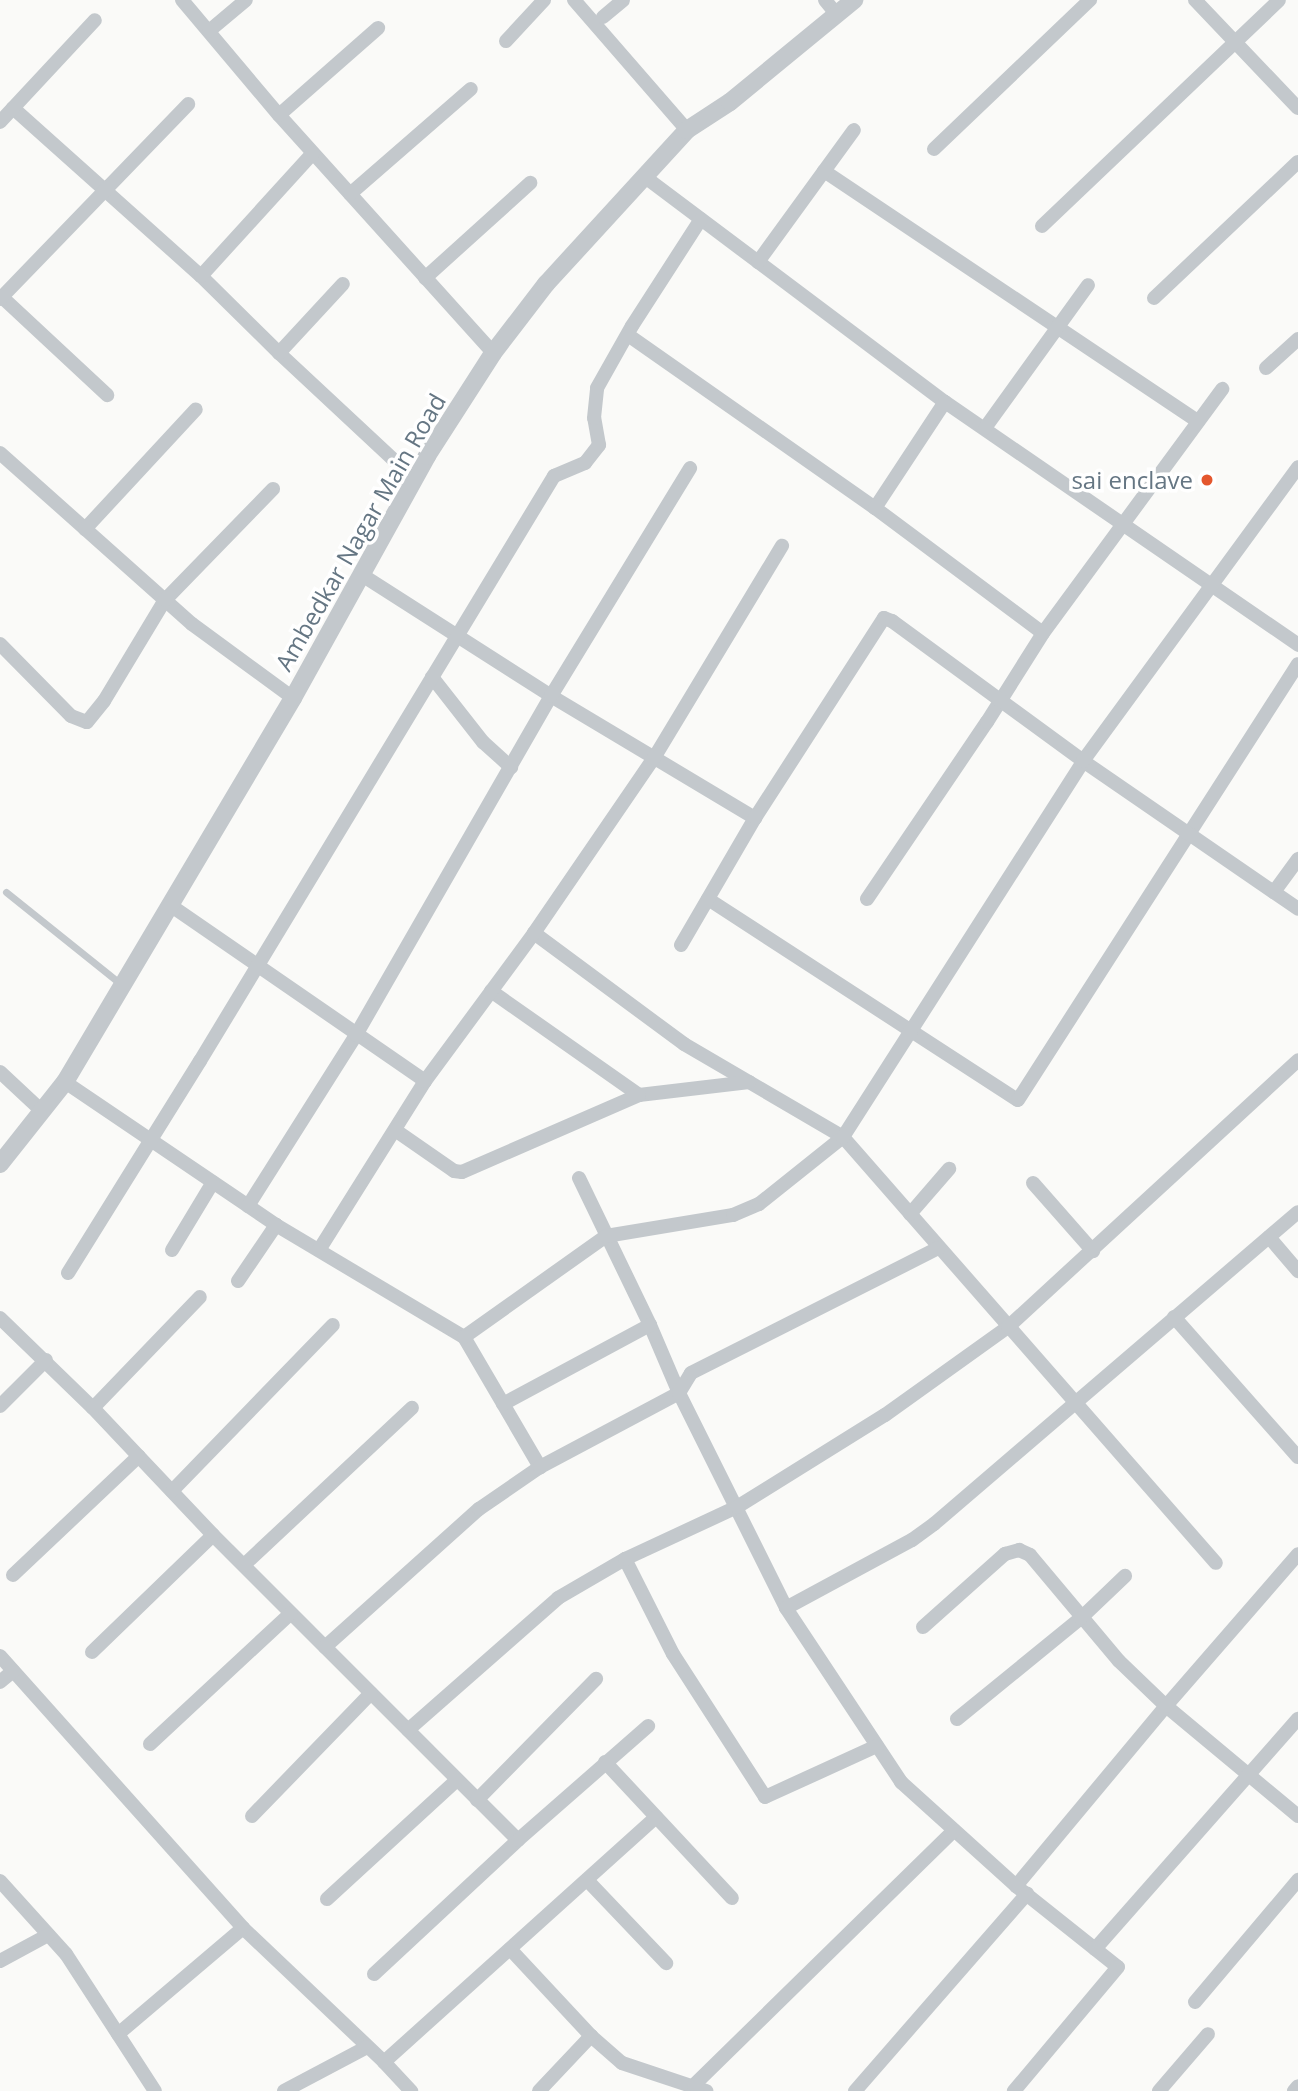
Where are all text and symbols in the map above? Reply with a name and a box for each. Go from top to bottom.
street label: Ambedkar Nagar Main Road [269,388,451,676]
place label: sai enclave [1071,466,1193,494]
marker: sai enclave [1199,472,1215,488]

